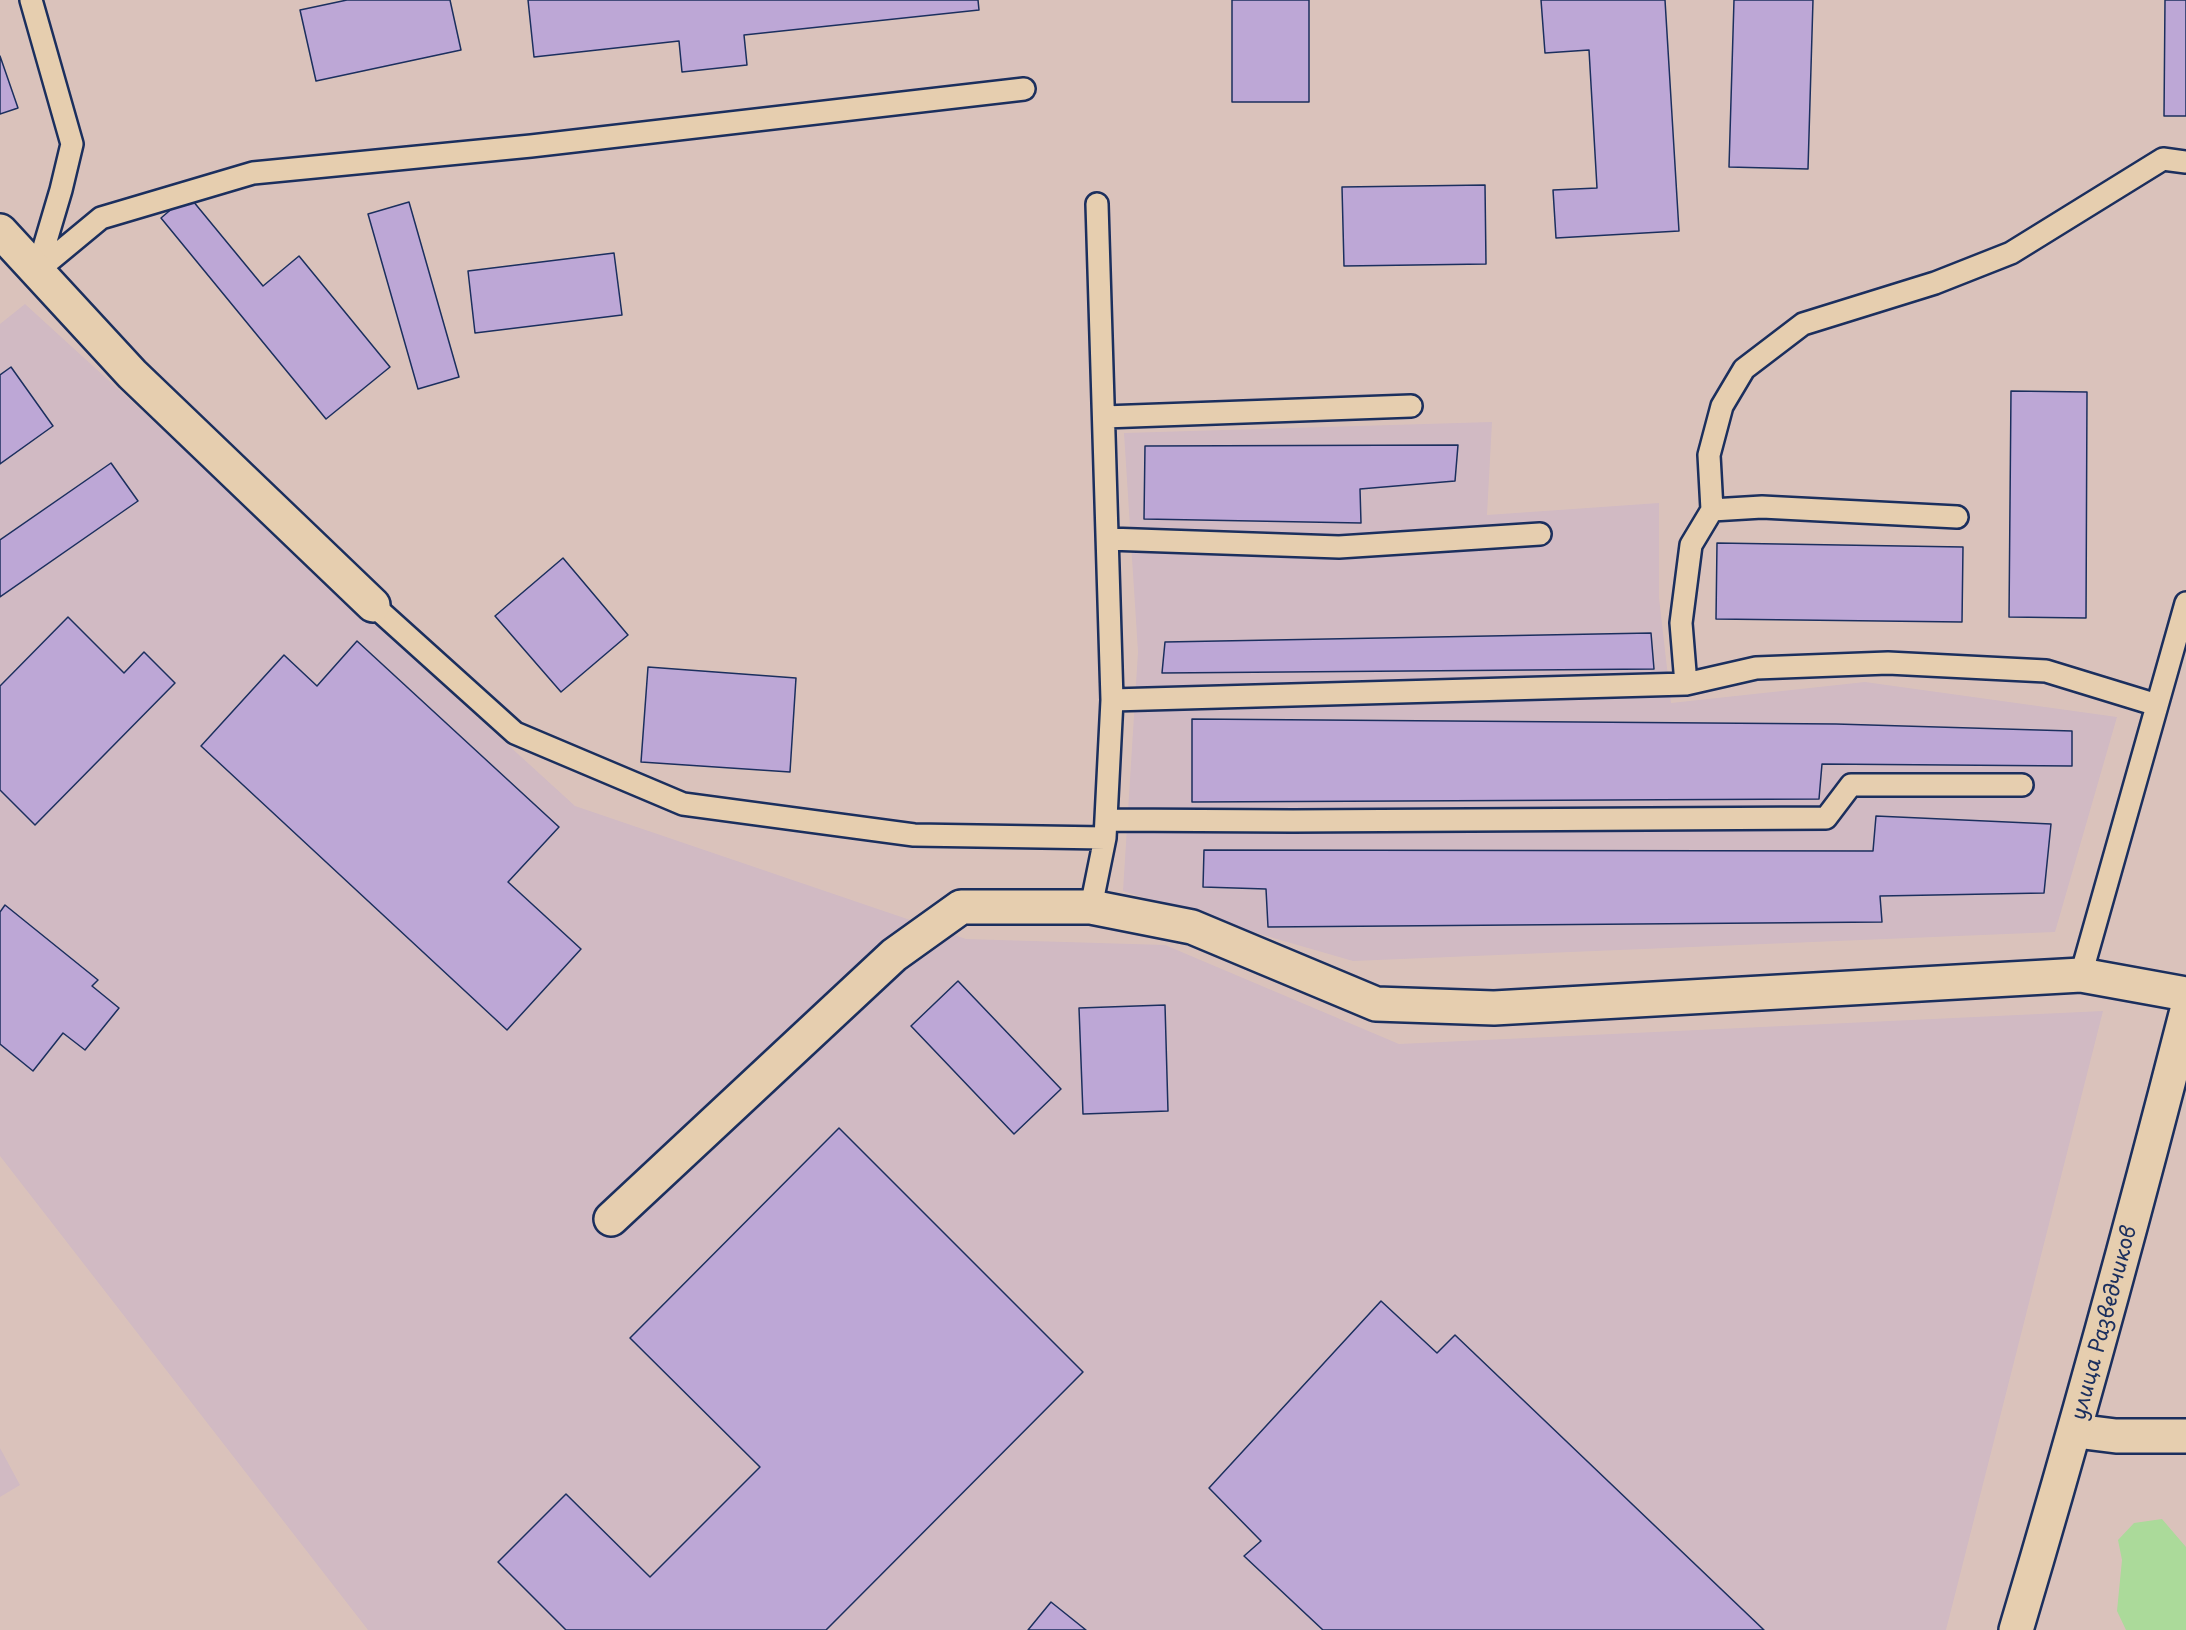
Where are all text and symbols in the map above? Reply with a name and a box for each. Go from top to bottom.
street label: улица Разведчиков [2067,1223,2143,1423]

